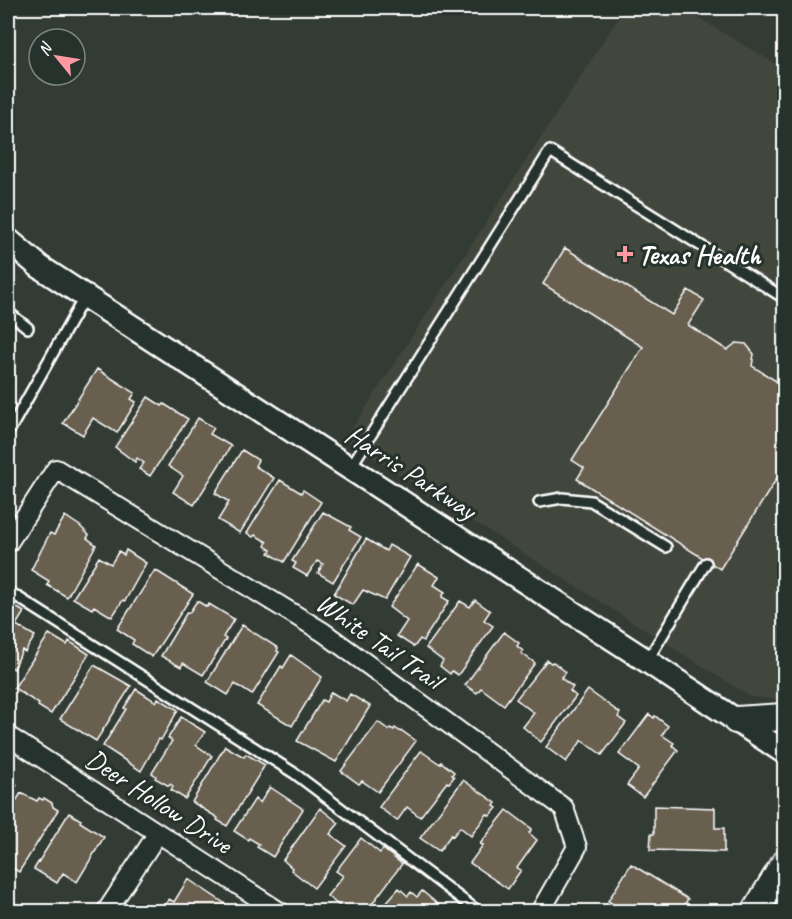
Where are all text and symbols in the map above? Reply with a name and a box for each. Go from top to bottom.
north arrow [27,27,87,87]
text: N [34,38,58,59]
place label: Texas Health [638,237,761,272]
marker: Texas Health [616,245,634,263]
street label: Harris Parkway [339,417,485,529]
street label: White Tail Trail [309,585,453,700]
street label: Deer Hollow Drive [79,741,240,862]

